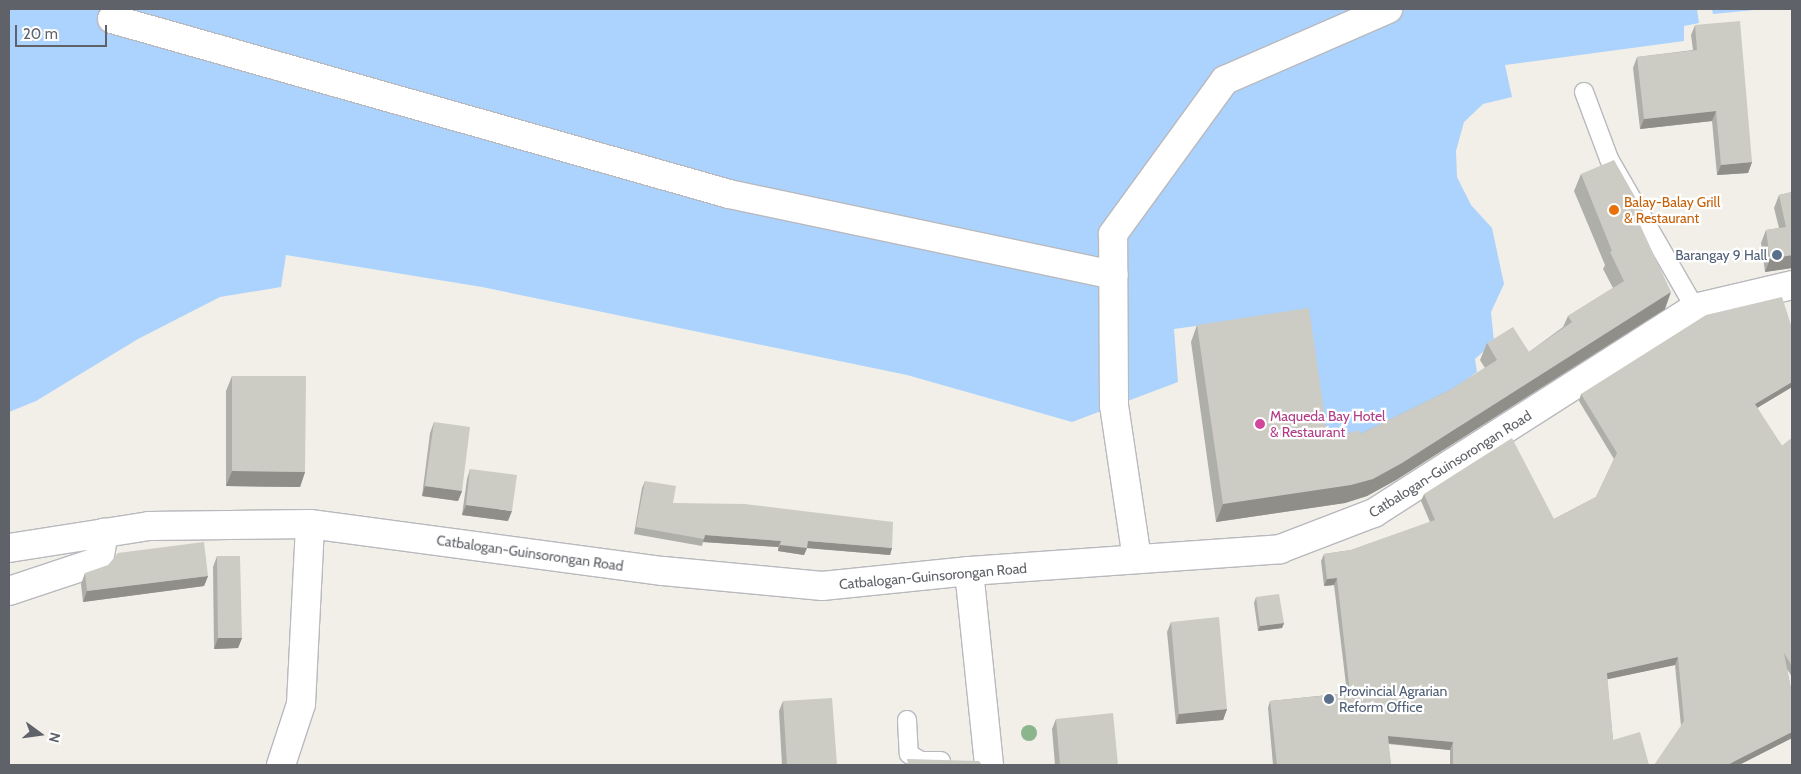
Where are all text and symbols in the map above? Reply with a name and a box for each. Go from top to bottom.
scale bar [18,15,110,47]
text: 20 m [23,25,58,43]
place label: Balay-Balay Grill & Restaurant [1624,194,1720,226]
marker: Balay-Balay Grill & Restaurant [1608,204,1620,216]
place label: Barangay 9 Hall [1675,247,1767,263]
marker: Barangay 9 Hall [1771,249,1783,261]
street label: Catbalogan-Guinsorongan Road [1366,407,1534,521]
place label: Maqueda Bay Hotel & Restaurant [1270,408,1385,441]
marker: Maqueda Bay Hotel & Restaurant [1254,418,1266,430]
street label: Catbalogan-Guinsorongan Road [435,532,625,574]
street label: Catbalogan-Guinsorongan Road [838,559,1028,593]
place label: Provincial Agrarian Reform Office [1339,683,1447,716]
marker: Provincial Agrarian Reform Office [1323,693,1335,705]
north arrow [15,709,65,759]
text: N [45,731,64,745]

